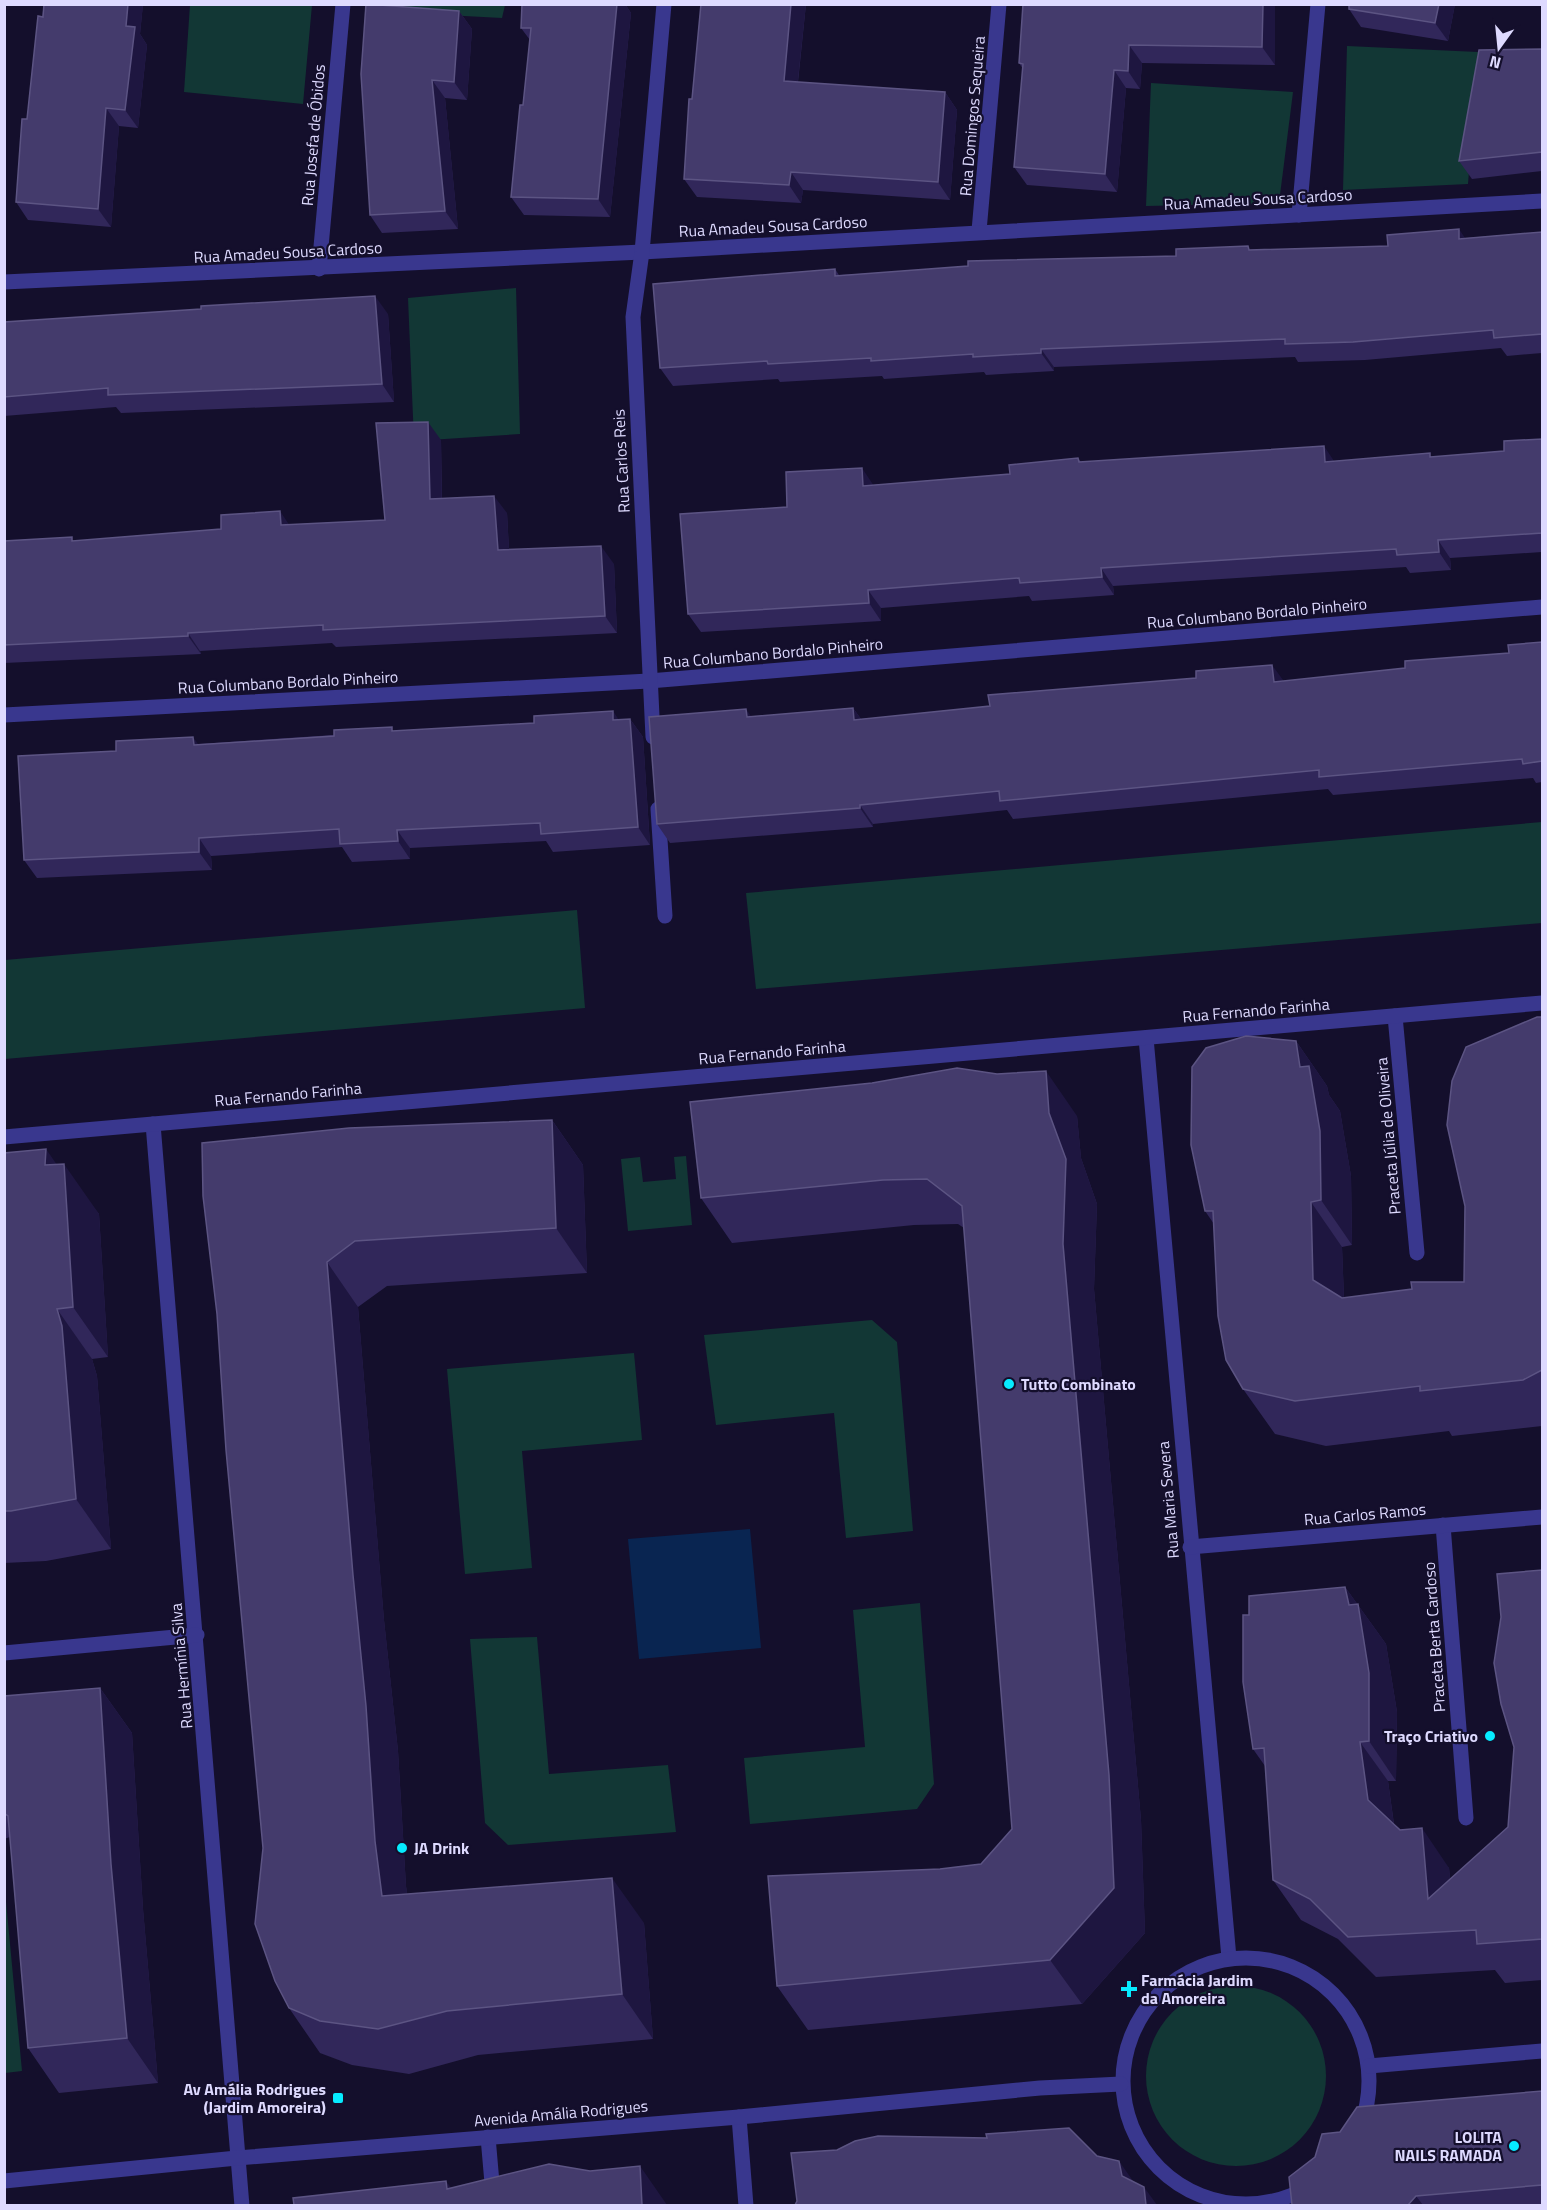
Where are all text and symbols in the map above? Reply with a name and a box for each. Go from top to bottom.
north arrow [1469,18,1529,78]
street label: Rua Domingos Sequeira [953,35,991,197]
text: N [1487,49,1504,76]
street label: Rua Josefa de Óbidos [295,63,331,207]
street label: Rua Amadeu Sousa Cardoso [1163,182,1353,216]
street label: Rua Amadeu Sousa Cardoso [678,209,868,243]
street label: Rua Amadeu Sousa Cardoso [193,235,383,269]
street label: Rua Carlos Reis [606,408,636,514]
street label: Rua Columbano Bordalo Pinheiro [1146,591,1368,635]
street label: Rua Columbano Bordalo Pinheiro [662,631,884,675]
street label: Rua Columbano Bordalo Pinheiro [177,664,399,700]
street label: Rua Fernando Farinha [1182,992,1330,1028]
street label: Rua Fernando Farinha [698,1034,846,1070]
street label: Praceta Júlia de Oliveira [1369,1057,1407,1215]
street label: Rua Fernando Farinha [214,1076,362,1112]
place label: Tutto Combinato [1021,1372,1136,1396]
marker: Tutto Combinato [1002,1377,1016,1391]
street label: Rua Maria Severa [1151,1440,1185,1560]
street label: Rua Carlos Ramos [1303,1497,1427,1531]
street label: Praceta Berta Cardoso [1417,1561,1451,1713]
street label: Rua Hermínia Silva [164,1602,198,1730]
place label: Traço Criativo [1384,1724,1478,1748]
marker: Traço Criativo [1483,1729,1497,1743]
place label: JA Drink [414,1836,470,1860]
marker: JA Drink [395,1841,409,1855]
place label: Farmácia Jardim da Amoreira [1141,1968,1253,2010]
marker: Farmácia Jardim da Amoreira [1122,1982,1136,1996]
place label: Av Amália Rodrigues (Jardim Amoreira) [183,2077,326,2119]
marker: Av Amália Rodrigues (Jardim Amoreira) [331,2091,345,2105]
street label: Avenida Amália Rodrigues [473,2093,649,2133]
place label: LOLITA NAILS RAMADA [1394,2125,1502,2167]
marker: LOLITA NAILS RAMADA [1507,2139,1521,2153]

